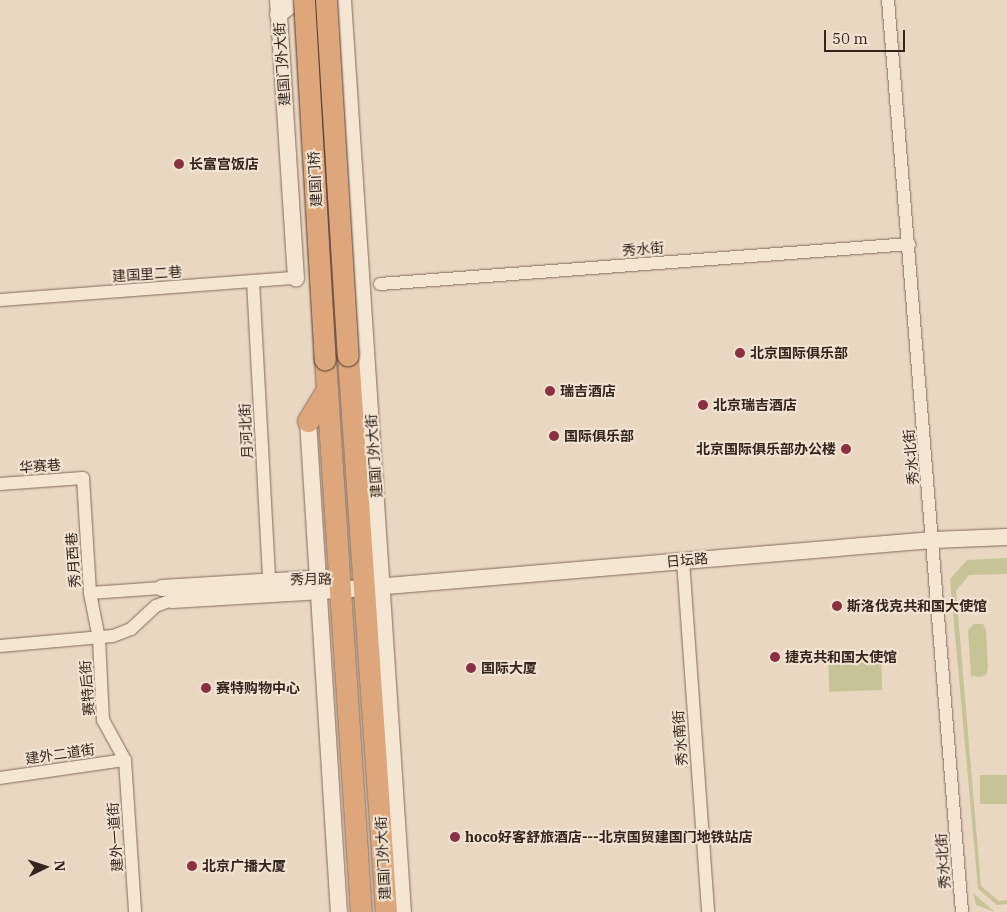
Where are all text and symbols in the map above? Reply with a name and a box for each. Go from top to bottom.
scale bar [827,20,908,52]
street label: 建国门外大街 [271,22,293,106]
text: 50 m [832,29,868,48]
street label: 建国门桥 [305,151,325,207]
place label: 长富宫饭店 [189,156,259,172]
marker: 长富宫饭店 [173,158,185,170]
street label: 秀水街 [621,239,665,259]
street label: 建国里二巷 [111,263,183,285]
place label: 北京国际俱乐部 [750,345,848,361]
marker: 北京国际俱乐部 [734,347,746,359]
place label: 瑞吉酒店 [560,383,616,399]
marker: 瑞吉酒店 [544,385,556,397]
place label: 北京瑞吉酒店 [713,397,797,413]
marker: 北京瑞吉酒店 [697,399,709,411]
street label: 月河北街 [236,403,256,459]
street label: 建国门外大街 [363,414,385,498]
place label: 国际俱乐部 [564,428,634,444]
street label: 秀水北街 [900,428,922,486]
marker: 国际俱乐部 [548,430,560,442]
place label: 北京国际俱乐部办公楼 [696,441,836,457]
marker: 北京国际俱乐部办公楼 [840,443,852,455]
street label: 华赛巷 [18,456,62,476]
street label: 秀月西巷 [63,531,83,589]
street label: 日坛路 [665,550,709,570]
street label: 秀月路 [290,570,332,588]
place label: 斯洛伐克共和国大使馆 [847,598,987,614]
marker: 斯洛伐克共和国大使馆 [831,600,843,612]
place label: 捷克共和国大使馆 [785,649,897,665]
marker: 捷克共和国大使馆 [769,651,781,663]
street label: 赛特后街 [77,659,97,717]
place label: 国际大厦 [481,660,537,676]
marker: 国际大厦 [465,662,477,674]
place label: 赛特购物中心 [216,680,300,696]
marker: 赛特购物中心 [200,682,212,694]
street label: 秀水南街 [670,709,690,767]
street label: 建外二道街 [24,741,96,767]
street label: 建外一道街 [104,801,126,873]
street label: 建国门外大街 [372,816,394,900]
place label: hoco好客舒旅酒店---北京国贸建国门地铁站店 [465,829,753,845]
marker: hoco好客舒旅酒店---北京国贸建国门地铁站店 [449,831,461,843]
street label: 秀水北街 [933,832,953,890]
north arrow [20,842,70,892]
place label: 北京广播大厦 [202,858,286,874]
text: N [51,860,69,872]
marker: 北京广播大厦 [186,860,198,872]

